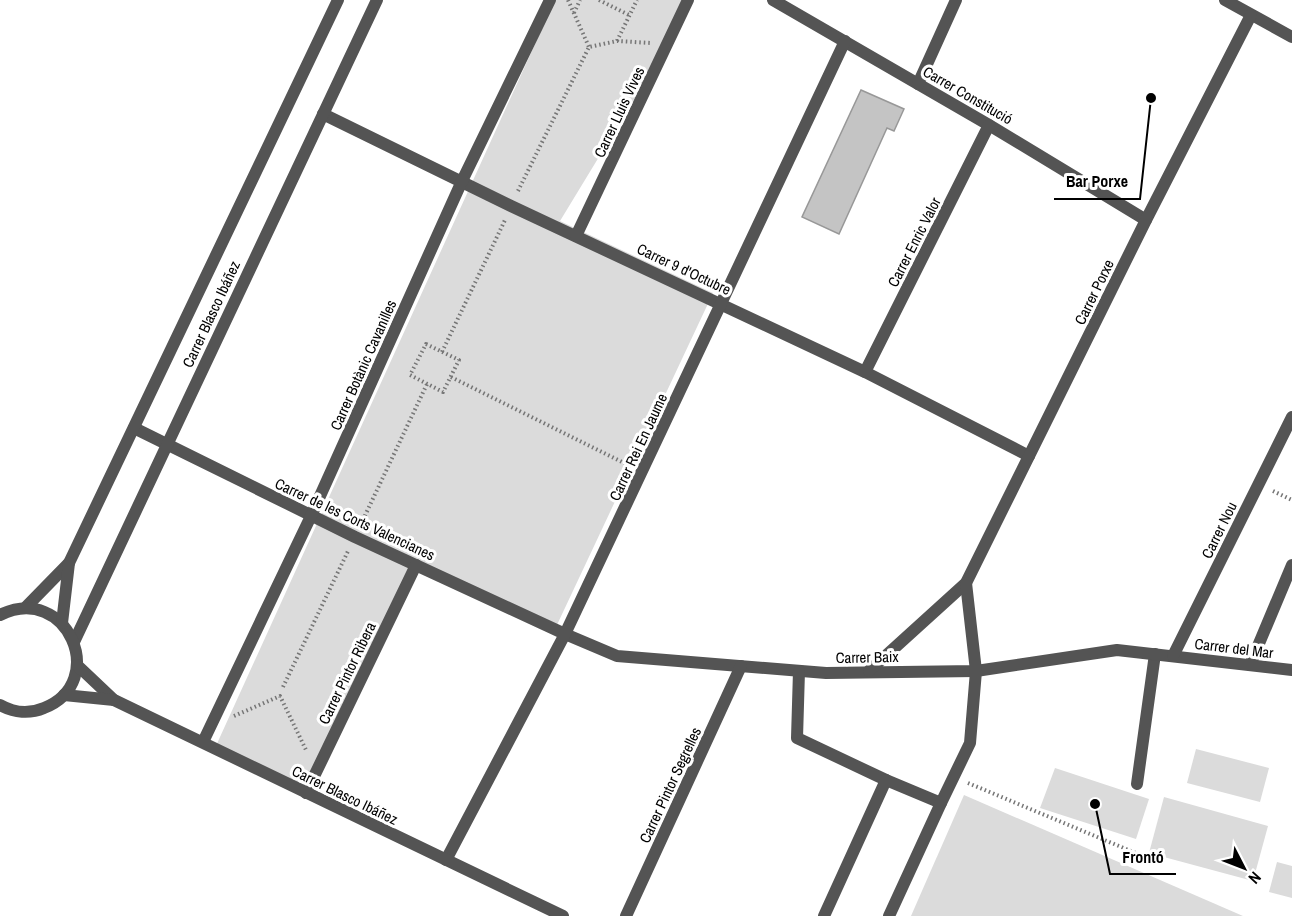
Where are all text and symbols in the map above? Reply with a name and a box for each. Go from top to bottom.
street label: Carrer Constitució [919,61,1017,129]
street label: Carrer Lluis Vives [589,63,649,161]
callout: Bar Porxe [1054,165,1140,199]
text: Bar Porxe [1066,170,1128,192]
street label: Carrer Enric Valor [882,193,946,291]
street label: Carrer 9 d'Octubre [634,238,735,300]
street label: Carrer Porxe [1069,256,1119,328]
street label: Carrer Blasco Ibáñez [177,257,245,371]
street label: Carrer Botànic Cavanilles [325,296,401,434]
street label: Carrer Rei En Jaume [604,390,672,504]
street label: Carrer de les Corts Valencianes [272,473,438,565]
street label: Carrer Nou [1196,498,1242,562]
street label: Carrer Pintor Ribera [313,618,381,728]
street label: Carrer del Mar [1193,633,1275,663]
street label: Carrer Baix [835,646,899,668]
street label: Carrer Pintor Segrelles [634,724,706,846]
street label: Carrer Blasco Ibáñez [288,760,402,830]
north arrow [1214,838,1274,898]
callout: Frontó [1110,840,1176,874]
text: Frontó [1122,846,1164,868]
text: N [1244,867,1266,889]

